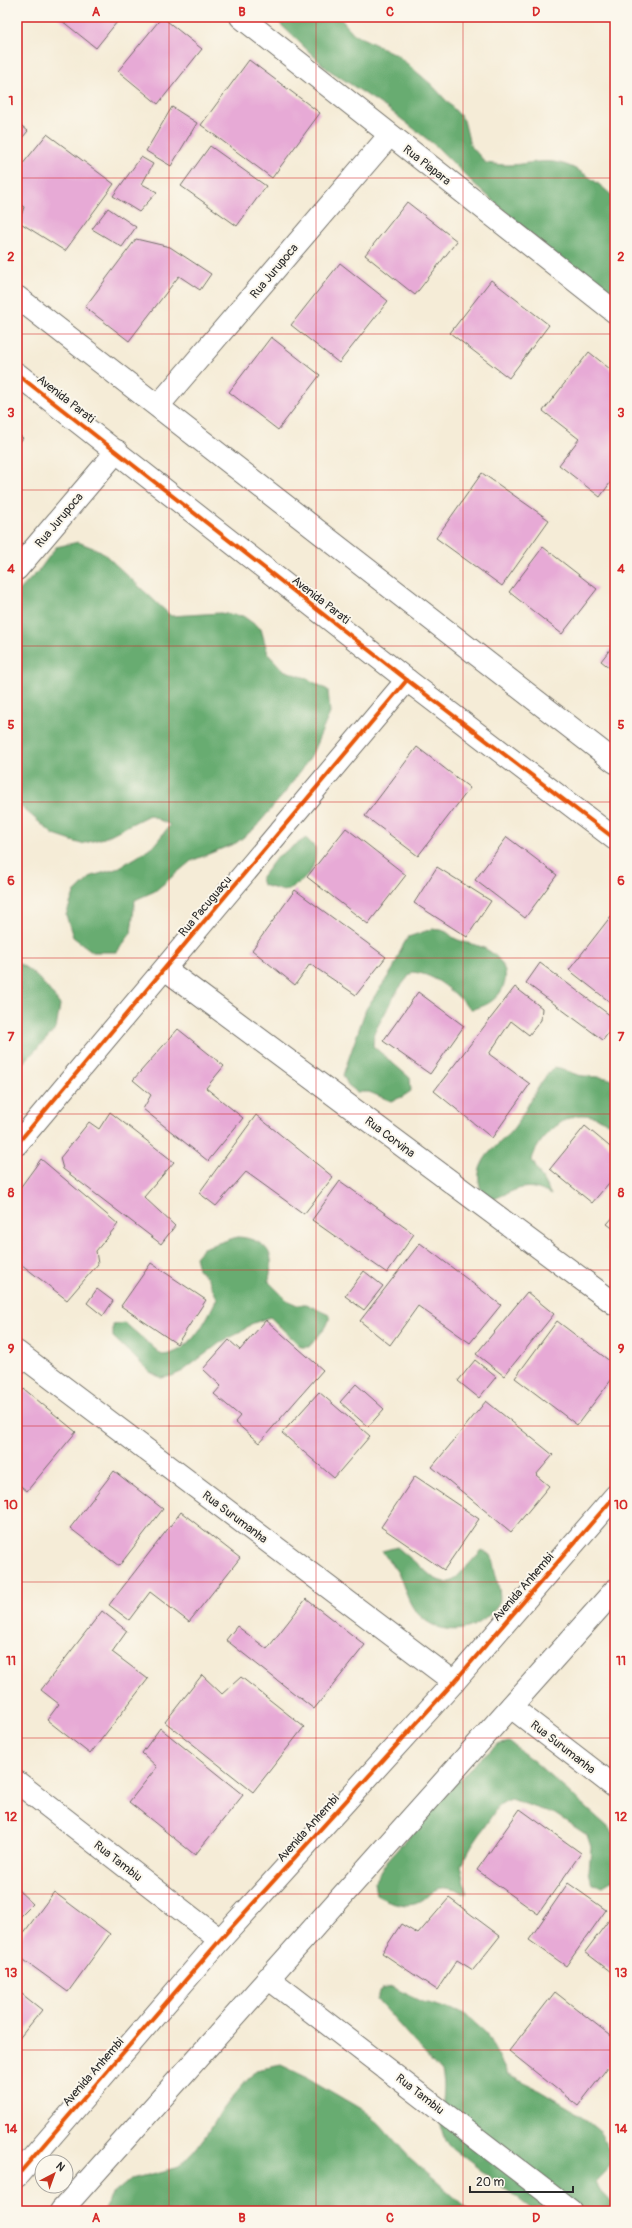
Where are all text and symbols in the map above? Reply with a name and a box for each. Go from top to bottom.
text: A [92,4,101,20]
text: B [238,4,246,20]
text: C [386,4,394,20]
text: D [532,4,540,20]
text: 1 [8,93,14,109]
text: 1 [618,93,624,109]
street label: Rua Piapara [400,142,454,189]
street label: Rua Jurupoca [247,240,302,302]
text: 2 [7,249,15,265]
text: 2 [617,249,625,265]
street label: Avenida Parati [34,372,98,427]
text: 3 [7,405,15,421]
text: 3 [617,405,625,421]
street label: Rua Jurupoca [32,489,87,551]
text: 4 [7,561,15,577]
text: 4 [617,561,625,577]
street label: Avenida Parati [289,573,353,628]
text: 5 [7,717,15,733]
text: 5 [617,717,625,733]
text: 6 [7,873,15,889]
street label: Rua Pacuguaçu [176,873,235,940]
text: 6 [617,873,625,889]
text: 7 [8,1029,15,1045]
text: 7 [618,1029,625,1045]
street label: Rua Corvina [362,1114,418,1161]
text: 8 [8,1185,15,1201]
text: 8 [618,1185,625,1201]
text: 9 [8,1341,15,1357]
text: 9 [618,1341,625,1357]
street label: Rua Surumanha [199,1488,271,1547]
text: 10 [4,1497,18,1513]
text: 10 [614,1497,628,1513]
street label: Avenida Anhembi [490,1550,557,1625]
text: 11 [6,1653,16,1669]
text: 11 [616,1653,626,1669]
street label: Rua Surumanha [527,1717,598,1778]
street label: Avenida Anhembi [274,1791,343,1865]
text: 12 [5,1809,17,1825]
text: 12 [615,1809,627,1825]
street label: Rua Tambiu [90,1838,145,1885]
text: 13 [5,1965,17,1981]
text: 13 [615,1965,627,1981]
street label: Avenida Anhembi [60,2035,127,2110]
street label: Rua Tambiu [392,2071,447,2118]
text: 14 [5,2121,18,2137]
text: 14 [615,2121,628,2137]
north arrow [34,2154,74,2194]
text: N [53,2159,68,2175]
scale bar [470,2168,573,2194]
text: 20 m [476,2175,505,2190]
text: A [92,2210,101,2226]
text: B [238,2210,246,2226]
text: C [386,2210,394,2226]
text: D [532,2210,540,2226]

